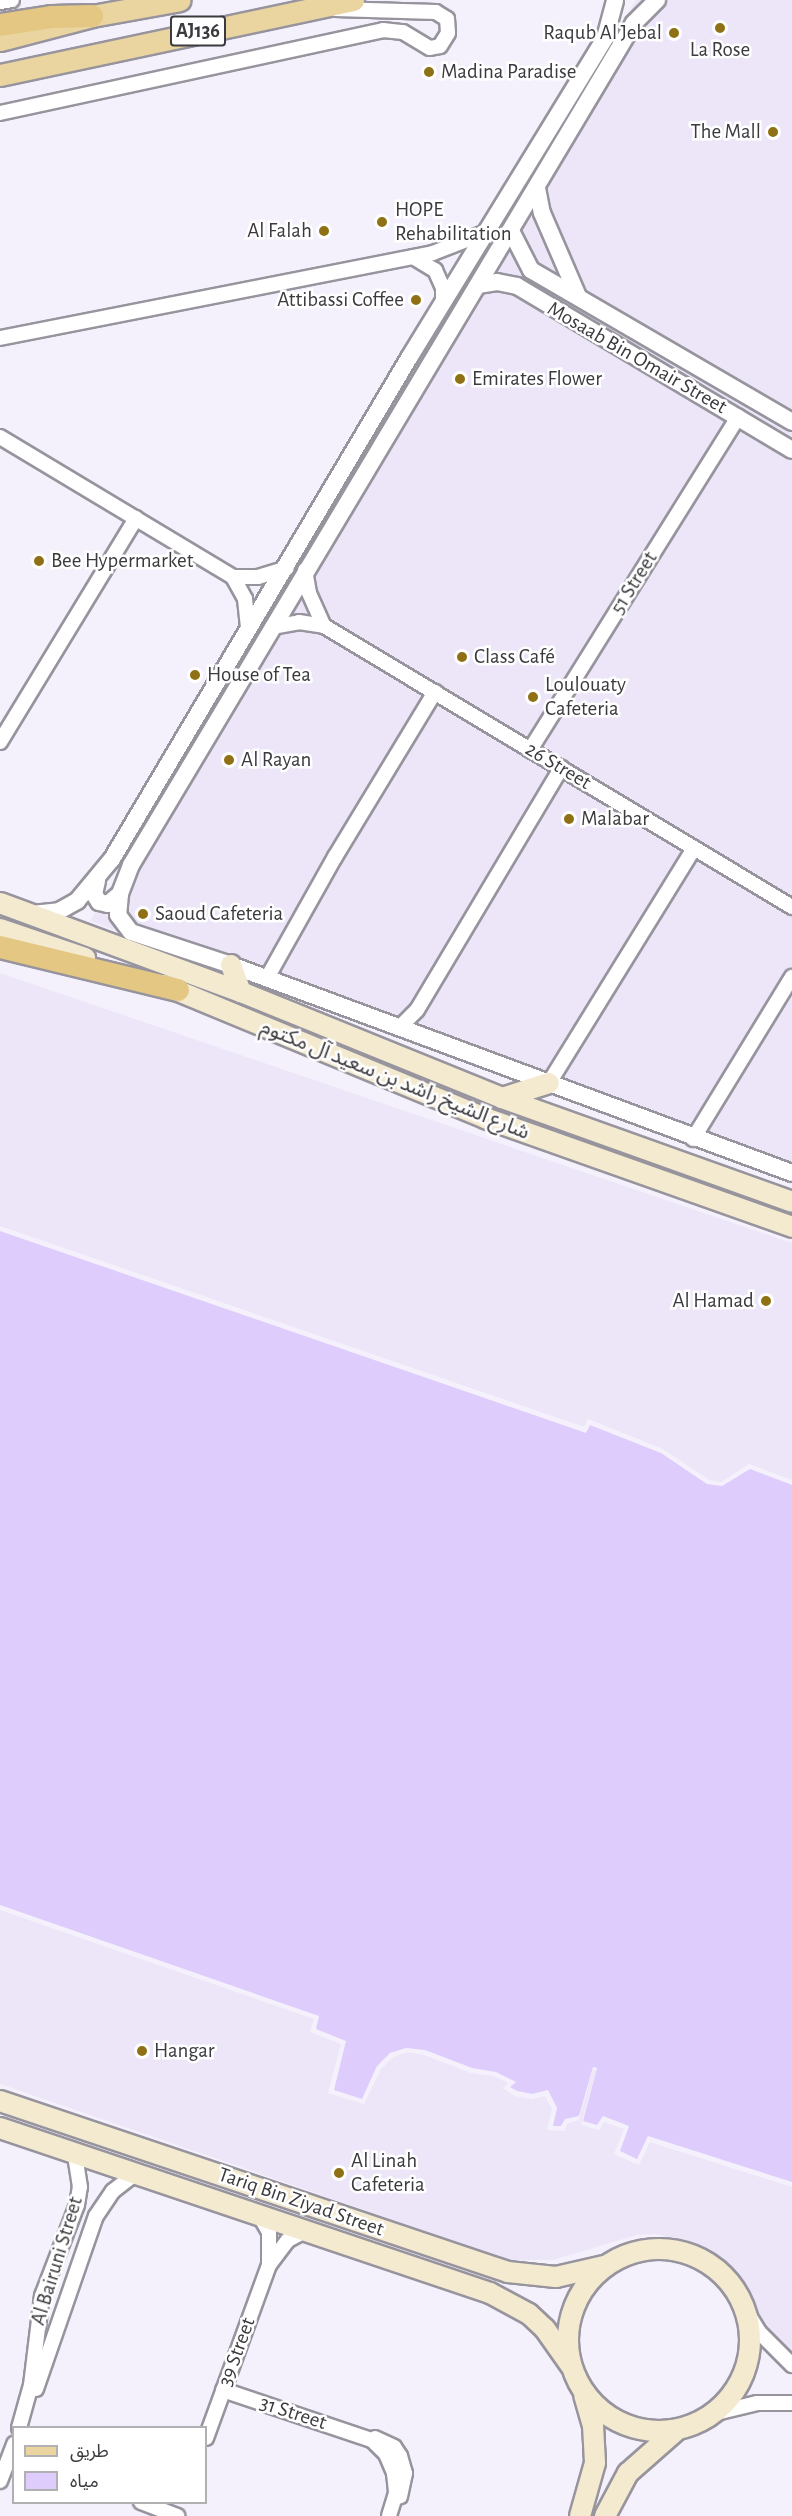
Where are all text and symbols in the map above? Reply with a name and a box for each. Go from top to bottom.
road number: AJ136 [170,14,226,48]
place label: Raqub Al Jebal [543,20,662,46]
marker: La Rose [713,21,727,35]
marker: Raqub Al Jebal [667,26,681,40]
place label: La Rose [690,37,750,63]
place label: Madina Paradise [441,59,577,85]
marker: Madina Paradise [422,65,436,79]
place label: The Mall [690,119,761,145]
marker: The Mall [766,125,780,139]
place label: HOPE Rehabilitation [395,197,511,247]
marker: HOPE Rehabilitation [373,213,391,231]
place label: Al Falah [247,218,312,244]
marker: Al Falah [317,224,331,238]
place label: Attibassi Coffee [277,287,404,313]
marker: Attibassi Coffee [409,293,423,307]
street label: Mosaab Bin Omair Street [543,296,731,420]
place label: Emirates Flower [472,366,602,392]
marker: Emirates Flower [453,372,467,386]
street label: 51 Street [605,547,663,619]
place label: Bee Hypermarket [51,548,193,574]
marker: Bee Hypermarket [32,554,46,568]
place label: Class Café [474,644,555,670]
marker: Class Café [455,650,469,664]
place label: House of Tea [207,662,311,688]
marker: House of Tea [188,668,202,682]
place label: Loulouaty Cafeteria [545,672,626,722]
marker: Loulouaty Cafeteria [526,690,540,704]
street label: 26 Street [521,737,595,795]
place label: Al Rayan [241,747,311,773]
marker: Al Rayan [222,753,236,767]
place label: Malabar [581,806,649,832]
marker: Malabar [562,812,576,826]
place label: Saoud Cafeteria [155,901,283,927]
marker: Saoud Cafeteria [136,907,150,921]
street label: شارع الشيخ راشد بن سعيد آل مكتوم [257,1014,533,1146]
place label: Al Hamad [672,1288,754,1314]
marker: Al Hamad [759,1294,773,1308]
place label: Hangar [154,2038,215,2064]
marker: Hangar [135,2044,149,2058]
place label: Al Linah Cafeteria [351,2148,425,2198]
street label: Tariq Bin Ziyad Street [215,2162,387,2242]
marker: Al Linah Cafeteria [332,2166,346,2180]
street label: Al Bairuni Street [26,2194,88,2328]
street label: 39 Street [213,2314,261,2390]
street label: 31 Street [256,2390,330,2436]
legend [12,2426,207,2504]
text: طريق [70,2443,109,2461]
text: مياه [70,2473,99,2491]

